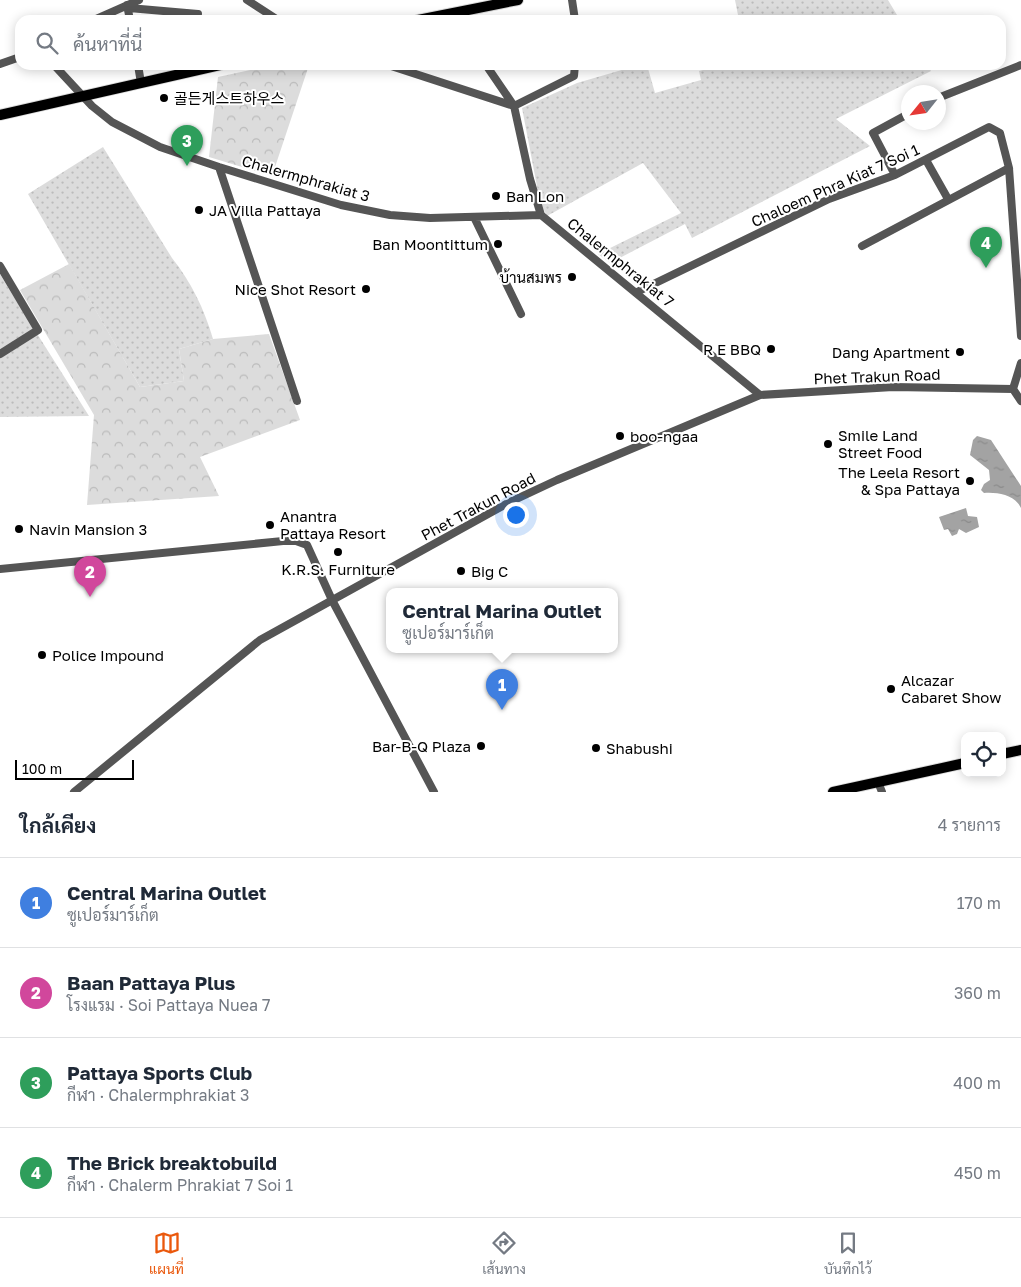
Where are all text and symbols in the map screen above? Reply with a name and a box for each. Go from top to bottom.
search box [15,15,1006,70]
icon: search [33,29,61,57]
text: ค้นหาที่นี่ [73,32,142,55]
north arrow [901,85,946,130]
place label: 골든게스트하우스 [174,89,285,107]
marker: 골든게스트하우스 [158,92,170,104]
pin: 3 [171,125,203,166]
street label: Chaloem Phra Kiat 7 Soi 1 [748,140,922,230]
street label: Chalermphrakiat 3 [240,151,372,205]
place label: Ban Lon [506,187,564,205]
marker: Ban Lon [490,190,502,202]
place label: JA Villa Pattaya [209,201,321,219]
marker: JA Villa Pattaya [193,204,205,216]
street label: Chalermphrakiat 7 [564,214,678,310]
pin: 4 [970,227,1002,268]
place label: Ban Moontittum [372,235,488,253]
marker: Ban Moontittum [492,238,504,250]
place label: บ้านสมพร [500,268,562,286]
marker: บ้านสมพร [566,271,578,283]
place label: Nice Shot Resort [235,280,356,298]
marker: Nice Shot Resort [360,283,372,295]
place label: R E BBQ [703,340,761,358]
marker: R E BBQ [765,343,777,355]
place label: Dang Apartment [832,343,950,361]
marker: Dang Apartment [954,346,966,358]
street label: Phet Trakun Road [813,365,941,387]
place label: Smile Land Street Food [838,426,922,461]
place label: boo-ngaa [630,427,698,445]
marker: boo-ngaa [614,430,626,442]
marker: Smile Land Street Food [822,438,834,450]
place label: The Leela Resort & Spa Pattaya [838,463,960,498]
street label: Phet Trakun Road [418,468,538,544]
marker: The Leela Resort & Spa Pattaya [964,475,976,487]
your location [503,502,529,528]
place label: Anantra Pattaya Resort [280,507,386,542]
marker: Anantra Pattaya Resort [264,519,276,531]
place label: Navin Mansion 3 [29,520,147,538]
marker: Navin Mansion 3 [13,523,25,535]
marker: K.R.S. Furniture [332,546,344,558]
pin: 2 [74,556,106,597]
place label: K.R.S. Furniture [281,560,395,578]
place label: Big C [471,562,508,580]
marker: Big C [455,565,467,577]
popup [386,588,618,653]
text: Central Marina Outlet [402,599,602,622]
text: ซูเปอร์มาร์เก็ต [402,623,494,643]
place label: Police Impound [52,646,164,664]
marker: Police Impound [36,649,48,661]
pin: 1 [486,669,518,710]
place label: Alcazar Cabaret Show [901,671,1001,706]
marker: Alcazar Cabaret Show [885,683,897,695]
map controls [961,732,1006,777]
button: locate [961,732,1006,777]
place label: Bar-B-Q Plaza [372,737,471,755]
place label: Shabushi [606,739,673,757]
marker: Bar-B-Q Plaza [475,740,487,752]
marker: Shabushi [590,742,602,754]
scale bar [15,757,134,780]
text: 100 m [22,760,62,777]
text: ใกล้เคียง [20,812,96,838]
text: 4 รายการ [938,815,1001,835]
text: Central Marina Outlet [67,881,266,904]
text: 1 [32,893,40,913]
text: 170 m [957,893,1001,913]
text: ซูเปอร์มาร์เก็ต [67,905,159,925]
text: Baan Pattaya Plus [67,971,235,994]
text: 2 [31,983,41,1003]
text: 360 m [954,983,1001,1003]
text: โรงแรม · Soi Pattaya Nuea 7 [67,995,271,1015]
text: Pattaya Sports Club [67,1061,252,1084]
text: 3 [31,1073,41,1093]
text: 400 m [953,1073,1001,1093]
text: กีฬา · Chalermphrakiat 3 [67,1085,249,1105]
text: The Brick breaktobuild [67,1151,277,1174]
text: 4 [31,1163,41,1183]
text: 450 m [954,1163,1001,1183]
text: กีฬา · Chalerm Phrakiat 7 Soi 1 [67,1175,293,1195]
tab: แผนที่ [149,1229,184,1277]
tab: เส้นทาง [482,1229,526,1277]
tab: บันทึกไว้ [824,1229,872,1277]

